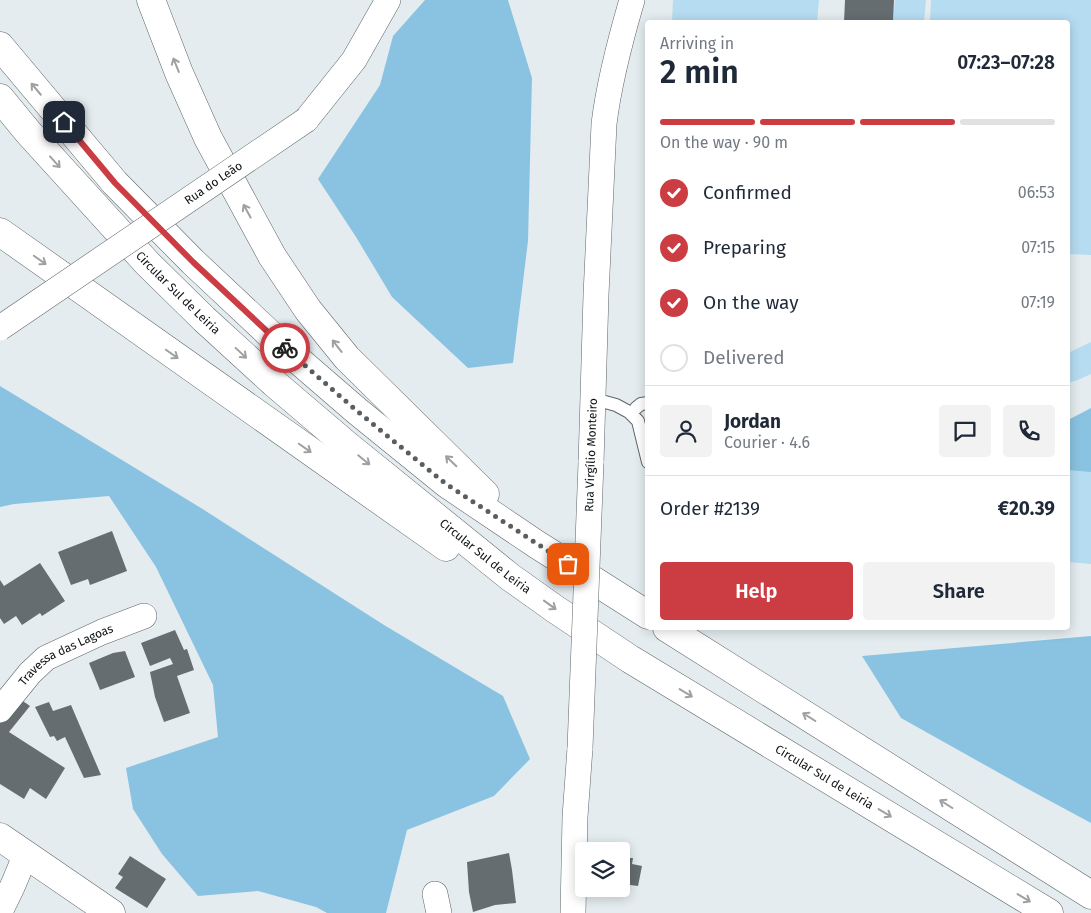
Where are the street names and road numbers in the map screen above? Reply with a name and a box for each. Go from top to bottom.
street label: Rua do Leão [182,158,245,208]
street label: Circular Sul de Leiria [133,249,223,337]
street label: Rua Virgílio Monteiro [582,398,600,512]
street label: Circular Sul de Leiria [437,516,533,596]
street label: Travessa das Lagoas [16,621,115,688]
street label: Circular Sul de Leiria [773,742,876,812]

